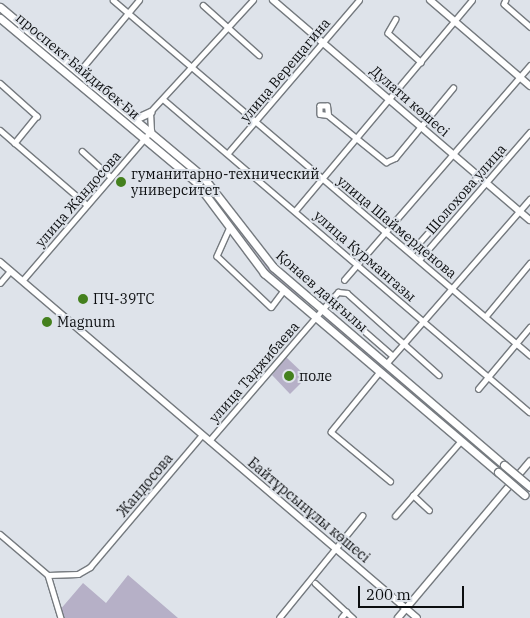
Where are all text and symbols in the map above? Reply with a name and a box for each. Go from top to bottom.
street label: проспект Байдибек Би [13,9,143,123]
street label: улица Верещагина [237,15,333,125]
street label: Дулати көшесі [367,62,453,140]
street label: Шолохова улица [422,141,510,237]
street label: улица Жандосова [32,147,124,251]
place label: гуманитарно-технический университет [131,166,320,198]
street label: улица Шаймерденова [334,172,460,282]
marker: гуманитарно-технический университет [115,176,127,188]
street label: улица Курмангазы [310,207,420,305]
street label: Қонаев даңғылы [273,247,371,335]
place label: ПЧ-39ТС [93,291,154,307]
marker: ПЧ-39ТС [77,293,89,305]
place label: Magnum [57,314,115,330]
marker: Magnum [41,316,53,328]
street label: улица Таджибаева [205,318,303,426]
place label: поле [299,368,332,384]
marker: поле [283,370,295,382]
street label: Жандосова [114,450,176,520]
street label: Байтұрсынұлы көшесі [245,454,373,566]
scale bar [360,576,466,608]
text: 200 m [366,585,411,604]

